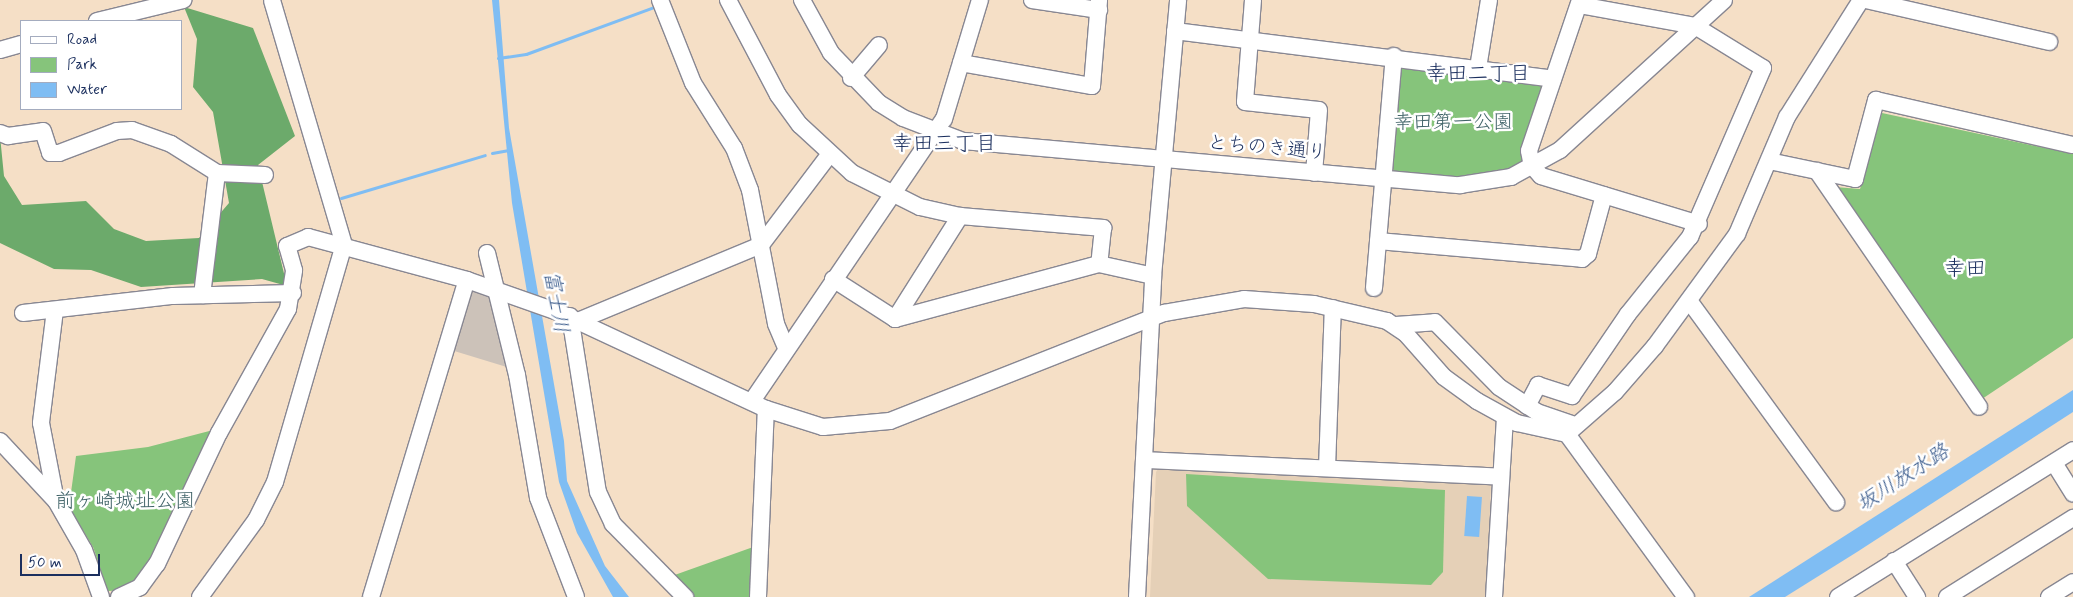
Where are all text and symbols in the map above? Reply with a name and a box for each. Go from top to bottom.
legend [20,20,182,110]
text: Road [67,30,97,50]
text: Park [67,55,97,75]
district label: 幸田二丁目 [1426,61,1530,87]
text: Water [67,80,107,100]
park label: 幸田第一公園 [1393,110,1513,134]
district label: 幸田三丁目 [892,131,996,157]
street label: とちのき通り [1206,131,1328,165]
district label: 幸田 [1944,256,1986,282]
water label: 富士川 [538,269,574,335]
water label: 坂川放水路 [1852,439,1954,517]
park label: 前ヶ崎城址公園 [55,489,195,513]
scale bar [22,544,102,576]
text: 50 m [28,553,62,573]

